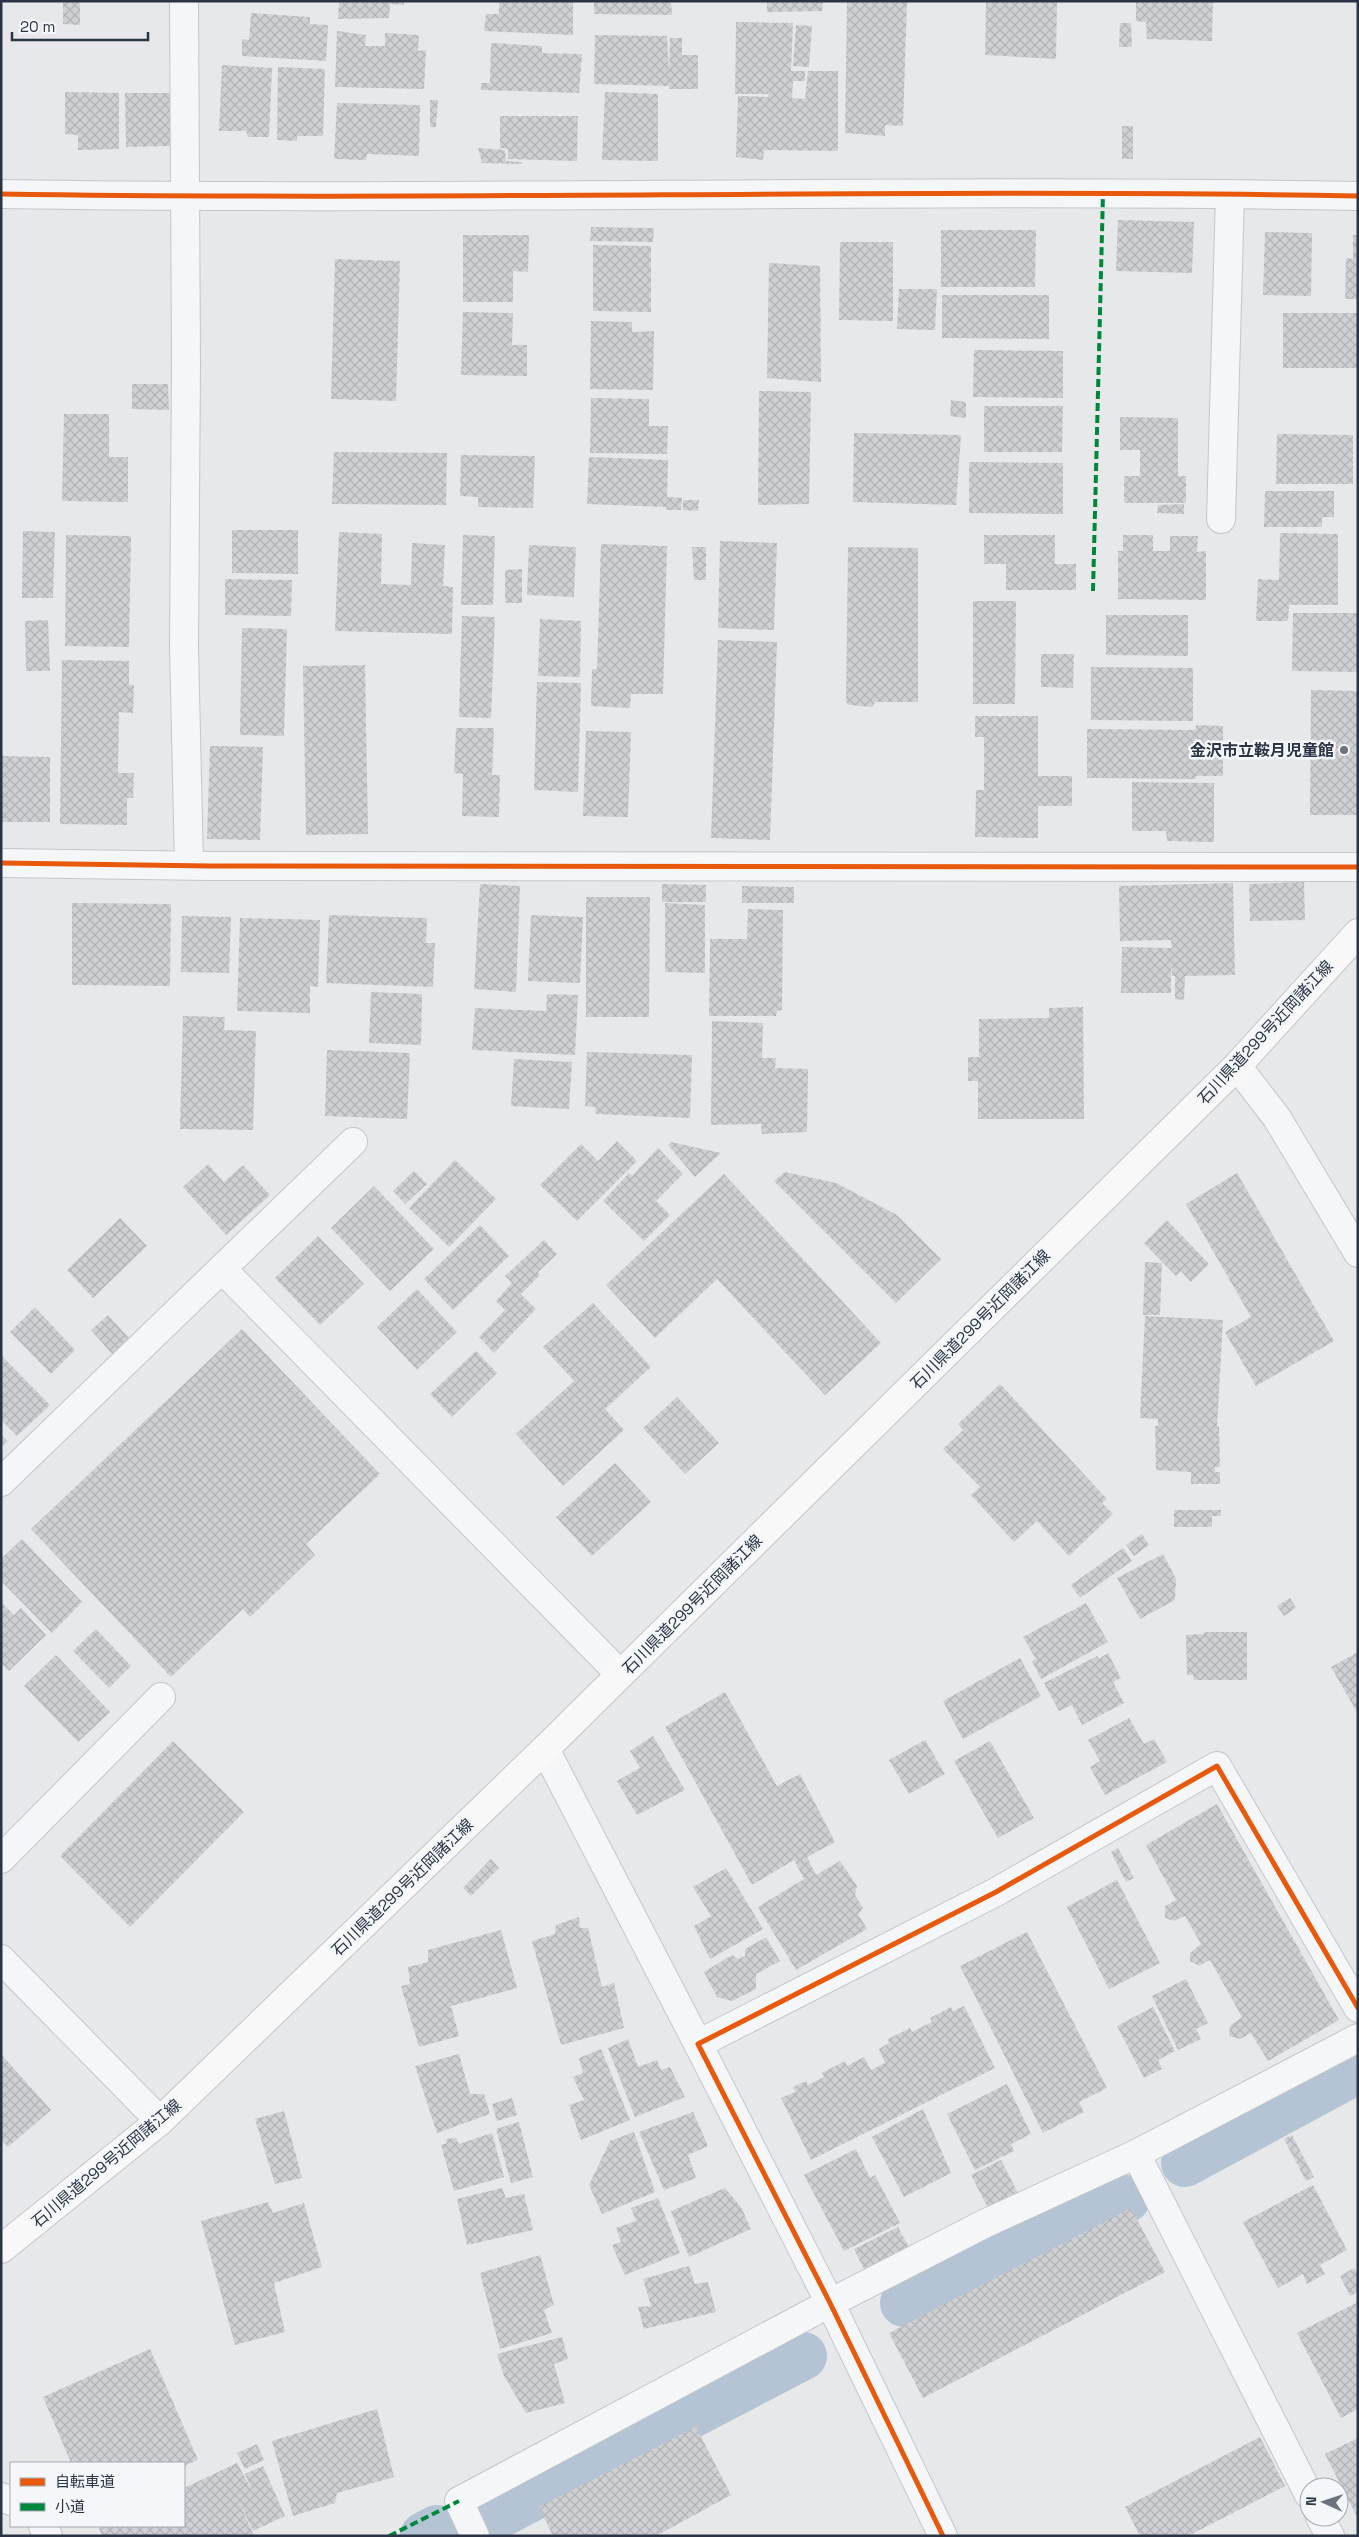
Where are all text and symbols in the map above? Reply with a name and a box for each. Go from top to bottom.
scale bar [12,10,149,42]
text: 20 m [20,17,55,36]
place label: 金沢市立鞍月児童館 [1190,740,1334,761]
marker: 金沢市立鞍月児童館 [1338,744,1350,756]
street label: 石川県道299号近岡諸江線 [1193,956,1338,1109]
street label: 石川県道299号近岡諸江線 [906,1245,1055,1394]
street label: 石川県道299号近岡諸江線 [618,1530,767,1679]
street label: 石川県道299号近岡諸江線 [327,1814,478,1961]
street label: 石川県道299号近岡諸江線 [27,2095,186,2232]
legend [10,2462,185,2527]
text: 自転車道 [55,2472,115,2491]
north arrow [1299,2477,1349,2527]
text: N [1302,2496,1320,2506]
text: 小道 [55,2497,85,2516]

